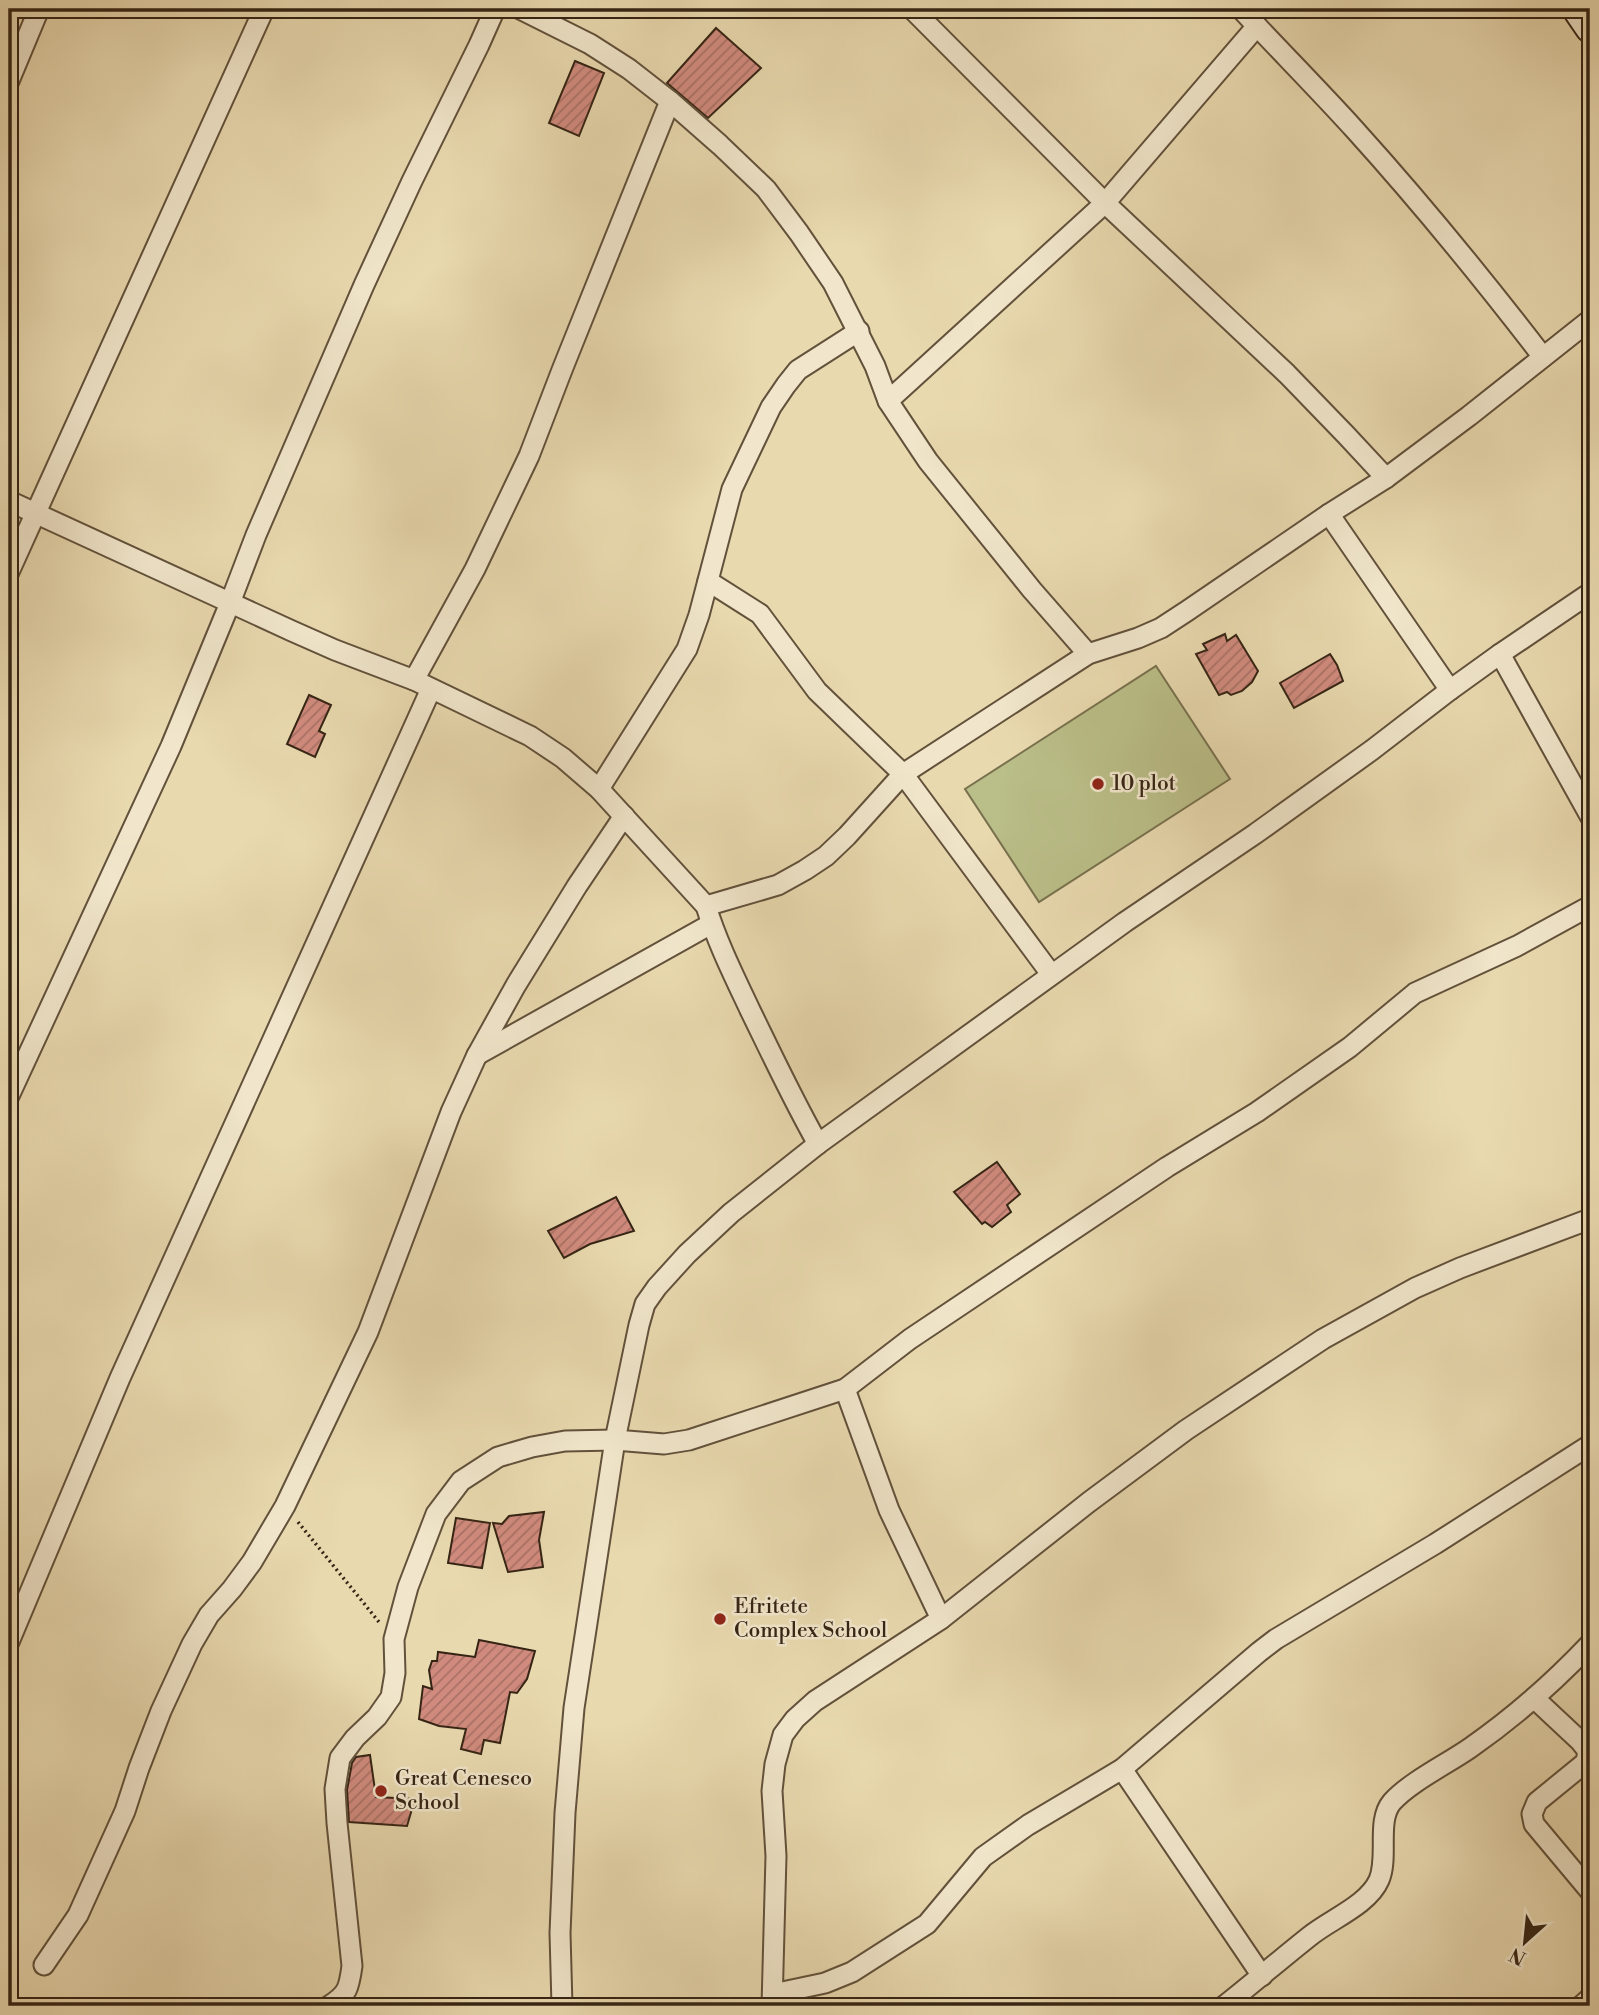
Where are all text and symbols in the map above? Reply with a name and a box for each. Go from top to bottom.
place label: 10 plot [1112,771,1177,797]
marker: 10 plot [1090,776,1106,792]
place label: Efritete Complex School [734,1594,887,1644]
marker: Efritete Complex School [712,1611,728,1627]
place label: Great Cenesco School [395,1766,532,1816]
marker: Great Cenesco School [373,1783,389,1799]
north arrow [1490,1906,1560,1976]
text: N [1506,1942,1530,1970]

